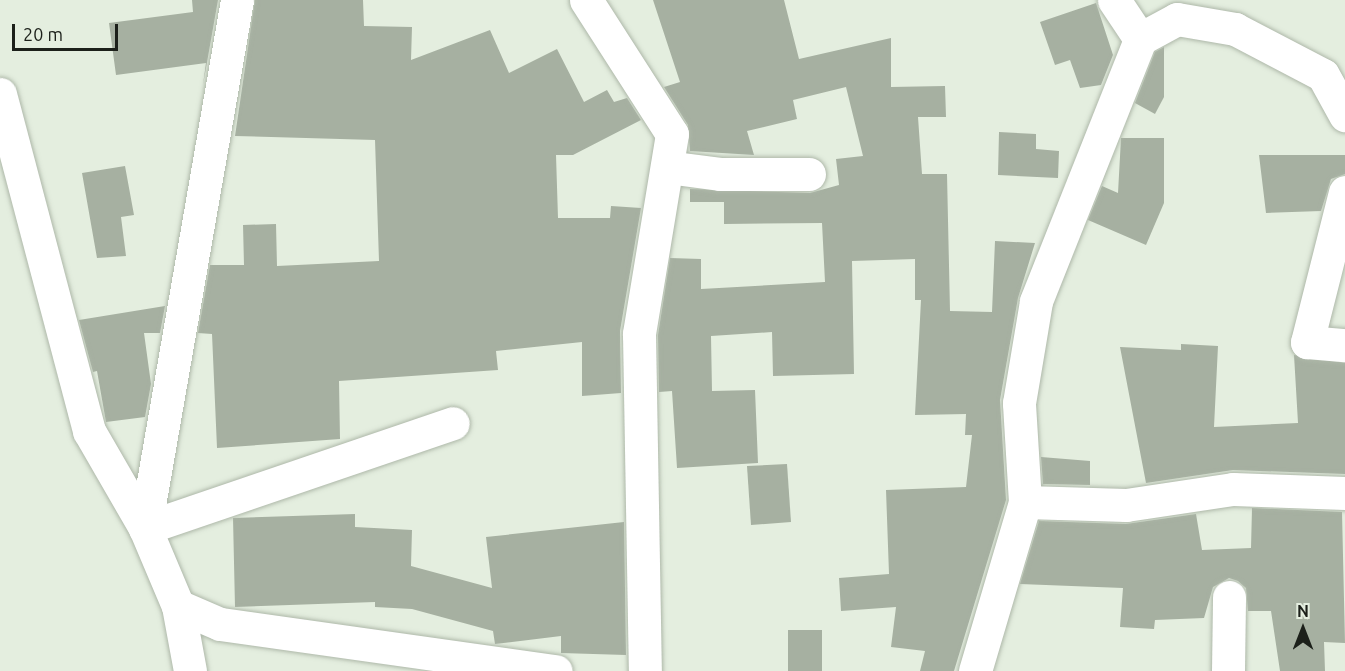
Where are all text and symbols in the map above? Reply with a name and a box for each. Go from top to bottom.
scale bar [15,12,122,50]
text: 20 m [23,24,63,44]
north arrow [1273,599,1333,659]
text: N [1297,602,1309,620]

